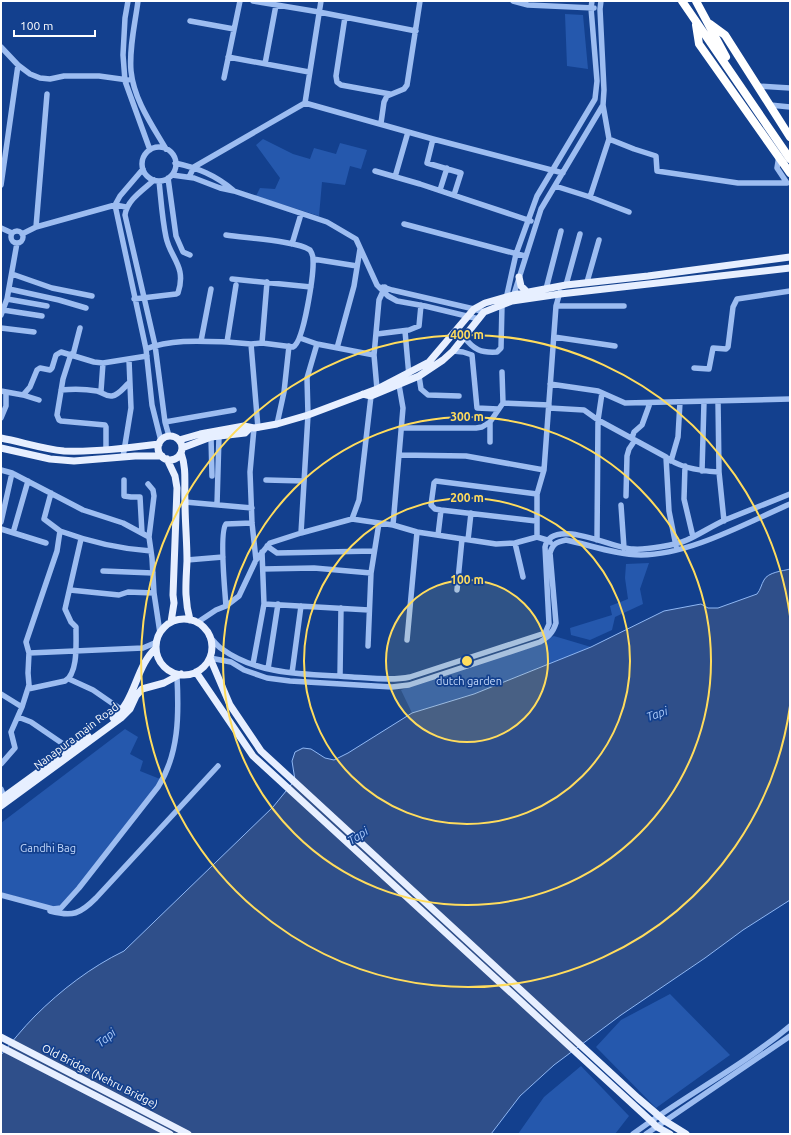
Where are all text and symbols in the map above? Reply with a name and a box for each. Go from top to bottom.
scale bar [14,12,95,38]
text: 100 m [20,19,53,32]
text: 400 m [450,328,484,341]
text: 300 m [450,410,484,423]
text: 200 m [450,491,484,504]
text: 100 m [450,573,484,586]
centre of rings [460,654,474,668]
park label: dutch garden [436,675,502,687]
street label: Nanapura main Road [31,700,121,772]
water label: Tapi [645,704,670,723]
water label: Tapi [345,824,371,847]
park label: Gandhi Bag [20,842,76,854]
water label: Tapi [93,1025,119,1050]
street label: Old Bridge (Nehru Bridge) [40,1042,160,1111]

